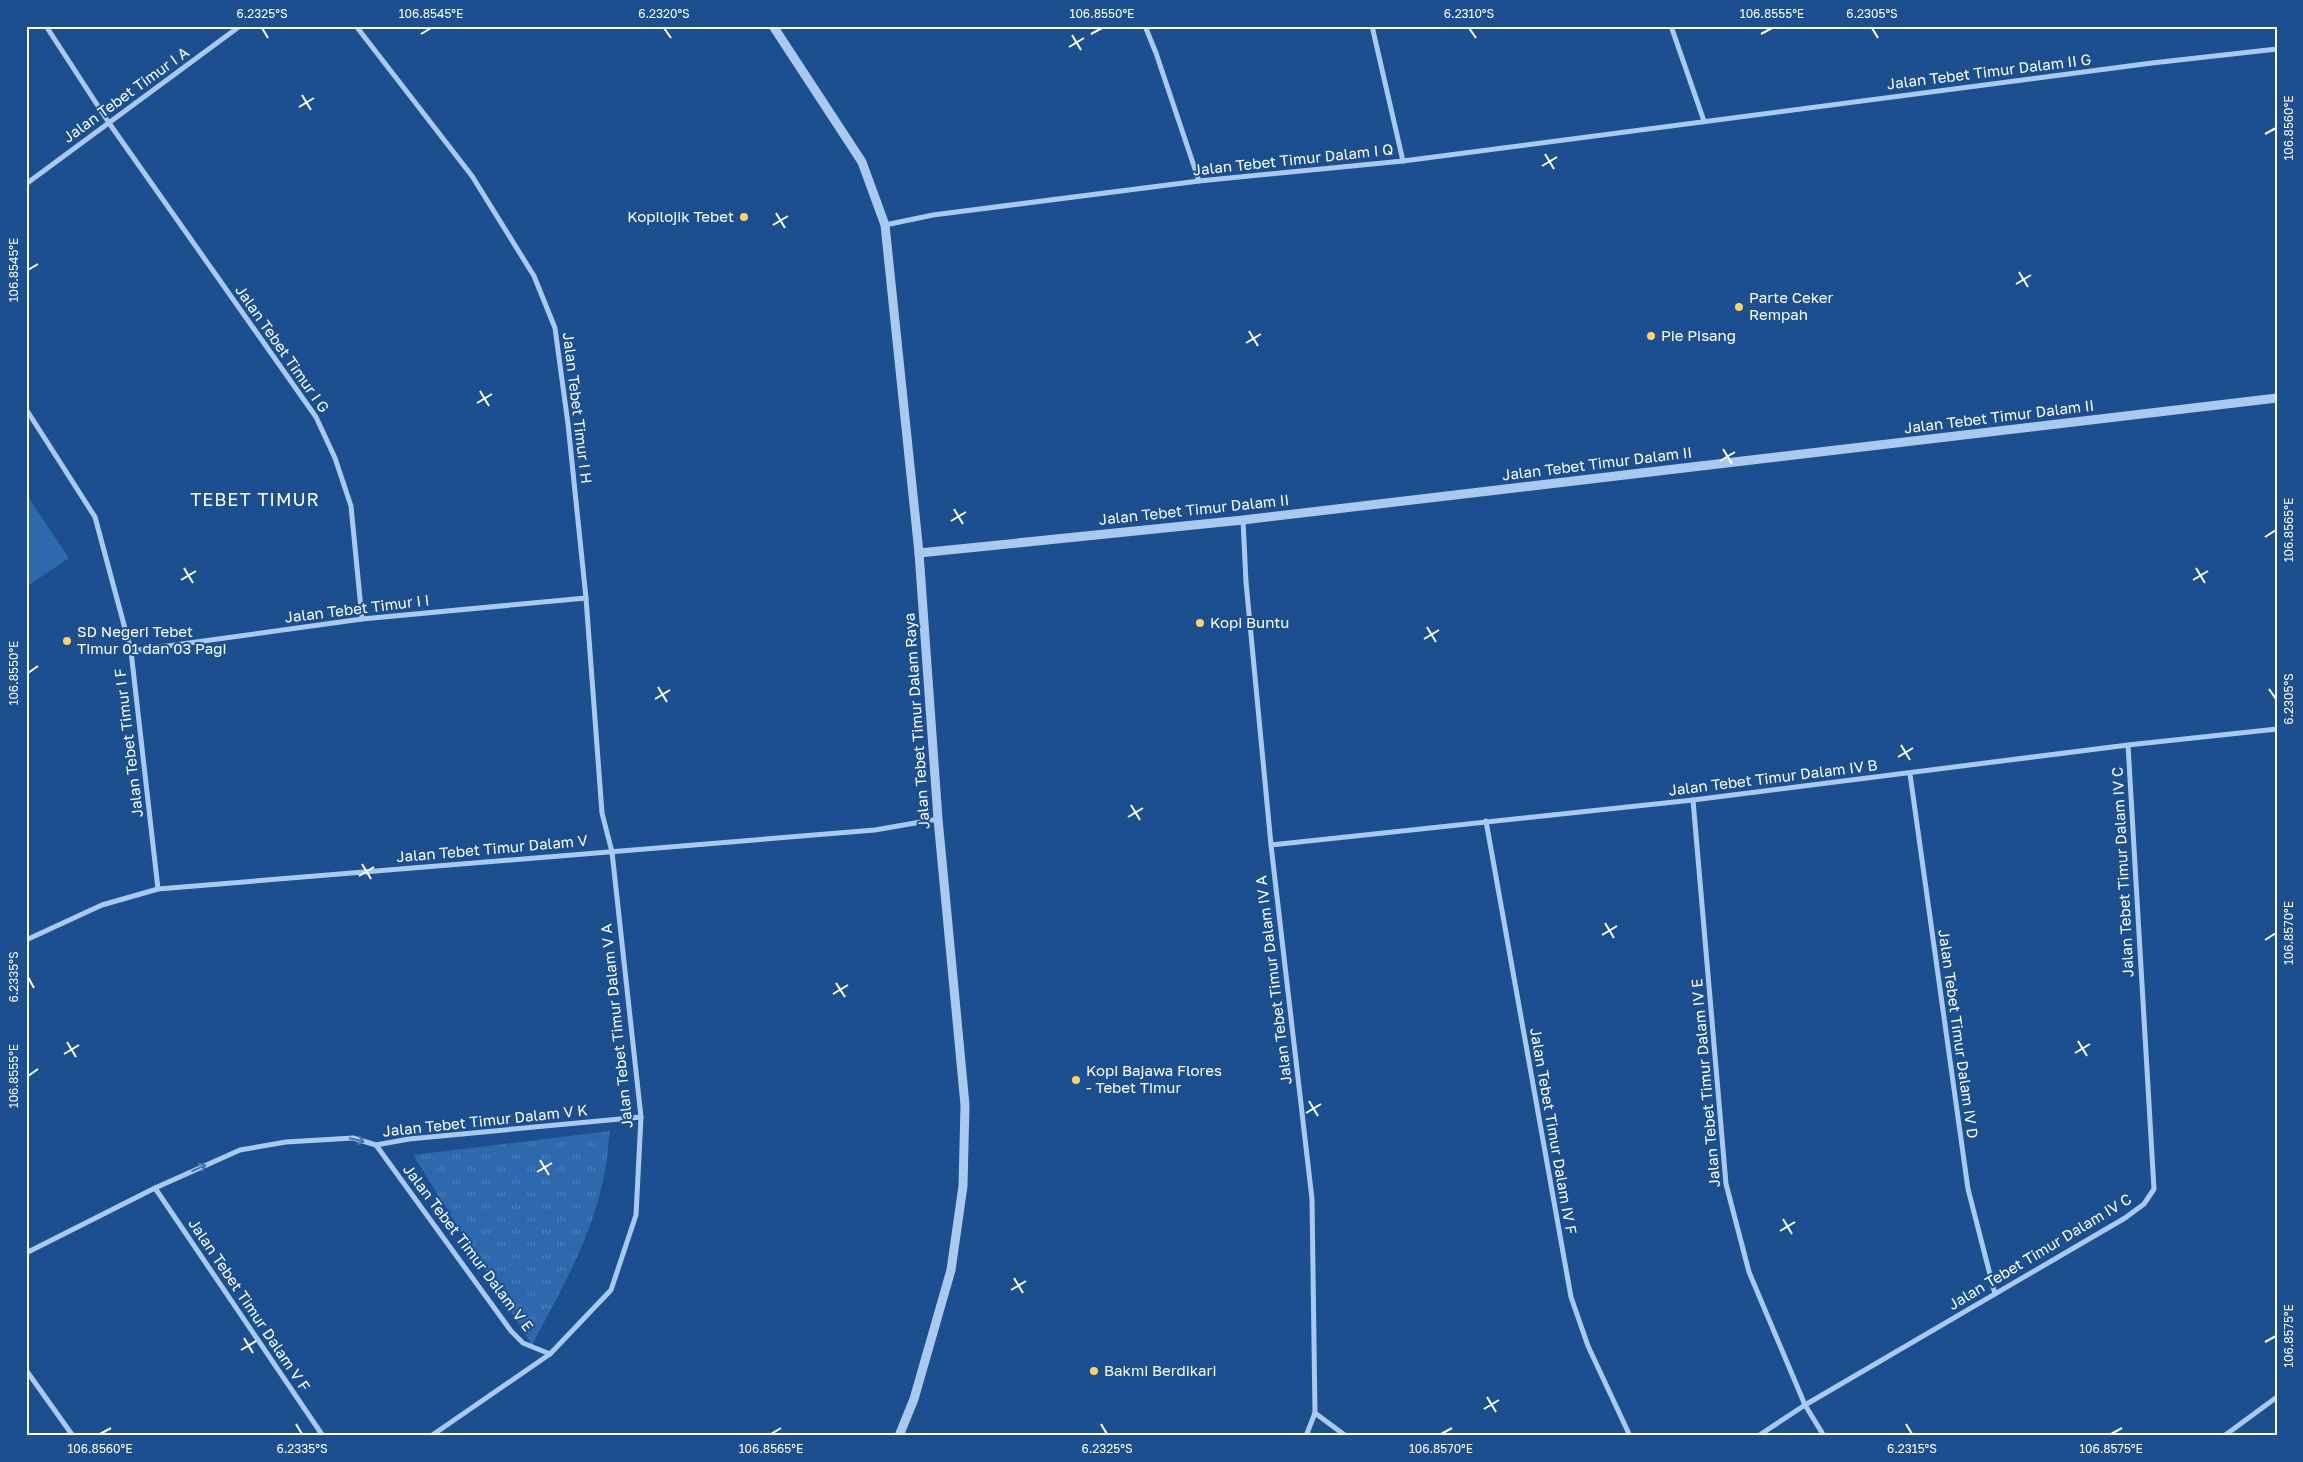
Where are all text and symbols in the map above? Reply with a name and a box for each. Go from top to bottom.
text: 6.2325°S [236,6,288,21]
text: 106.8545°E [399,6,463,21]
text: 6.2320°S [638,6,690,21]
text: 106.8550°E [1070,6,1134,21]
text: 6.2310°S [1444,6,1495,21]
text: 106.8555°E [1740,6,1804,21]
text: 6.2305°S [1846,6,1898,21]
street label: Jalan Tebet Timur I A [59,42,192,146]
street label: Jalan Tebet Timur Dalam II G [1886,50,2092,92]
text: 106.8560°E [2281,95,2296,161]
street label: Jalan Tebet Timur Dalam I Q [1192,140,1394,178]
place label: Kopilojik Tebet [627,207,734,225]
marker: Kopilojik Tebet [738,211,750,223]
text: 106.8545°E [6,238,21,302]
street label: Jalan Tebet Timur I G [232,281,334,416]
place label: Parte Ceker Rempah [1749,288,1834,323]
marker: Parte Ceker Rempah [1733,301,1745,313]
place label: Pie Pisang [1661,326,1736,344]
marker: Pie Pisang [1645,330,1657,342]
street label: Jalan Tebet Timur I H [560,331,596,485]
street label: Jalan Tebet Timur Dalam II [1903,395,2095,437]
street label: Jalan Tebet Timur Dalam II [1501,442,1693,484]
district label: TEBET TIMUR [190,488,320,510]
street label: Jalan Tebet Timur Dalam II [1098,490,1290,528]
text: 106.8565°E [2281,498,2296,562]
street label: Jalan Tebet Timur I I [283,590,430,626]
street label: Jalan Tebet Timur Dalam Raya [899,612,933,830]
place label: Kopi Buntu [1210,613,1289,631]
marker: Kopi Buntu [1194,617,1206,629]
place label: SD Negeri Tebet Timur 01 dan 03 Pagi [77,622,227,657]
marker: SD Negeri Tebet Timur 01 dan 03 Pagi [61,635,73,647]
text: 106.8550°E [6,641,21,705]
street label: Jalan Tebet Timur I F [110,667,146,819]
text: 6.2305°S [2281,673,2296,725]
street label: Jalan Tebet Timur Dalam IV B [1667,755,1878,799]
street label: Jalan Tebet Timur Dalam IV C [2108,766,2137,978]
street label: Jalan Tebet Timur Dalam V [396,831,588,865]
street label: Jalan Tebet Timur Dalam IV A [1251,875,1295,1086]
text: 106.8570°E [2281,901,2296,965]
street label: Jalan Tebet Timur Dalam V A [596,923,636,1129]
street label: Jalan Tebet Timur Dalam IV D [1935,928,1983,1140]
text: 6.2335°S [6,951,21,1003]
street label: Jalan Tebet Timur Dalam IV E [1687,978,1723,1188]
street label: Jalan Tebet Timur Dalam IV F [1527,1026,1581,1236]
text: 106.8555°E [6,1044,21,1108]
place label: Kopi Bajawa Flores - Tebet Timur [1086,1061,1222,1096]
marker: Kopi Bajawa Flores - Tebet Timur [1070,1074,1082,1086]
street label: Jalan Tebet Timur Dalam V K [381,1100,588,1140]
one-way arrow [349,1136,365,1145]
street label: Jalan Tebet Timur Dalam V E [400,1160,538,1335]
one-way arrow [191,1162,206,1172]
street label: Jalan Tebet Timur Dalam IV C [1945,1189,2134,1313]
street label: Jalan Tebet Timur Dalam V F [185,1215,315,1394]
text: 106.8575°E [2281,1304,2296,1368]
place label: Bakmi Berdikari [1104,1361,1216,1379]
marker: Bakmi Berdikari [1088,1365,1100,1377]
text: 106.8560°E [67,1441,133,1456]
text: 6.2335°S [276,1441,328,1456]
text: 106.8565°E [739,1441,803,1456]
text: 6.2325°S [1081,1441,1133,1456]
text: 106.8570°E [1409,1441,1473,1456]
text: 6.2315°S [1887,1441,1937,1456]
text: 106.8575°E [2079,1441,2143,1456]

